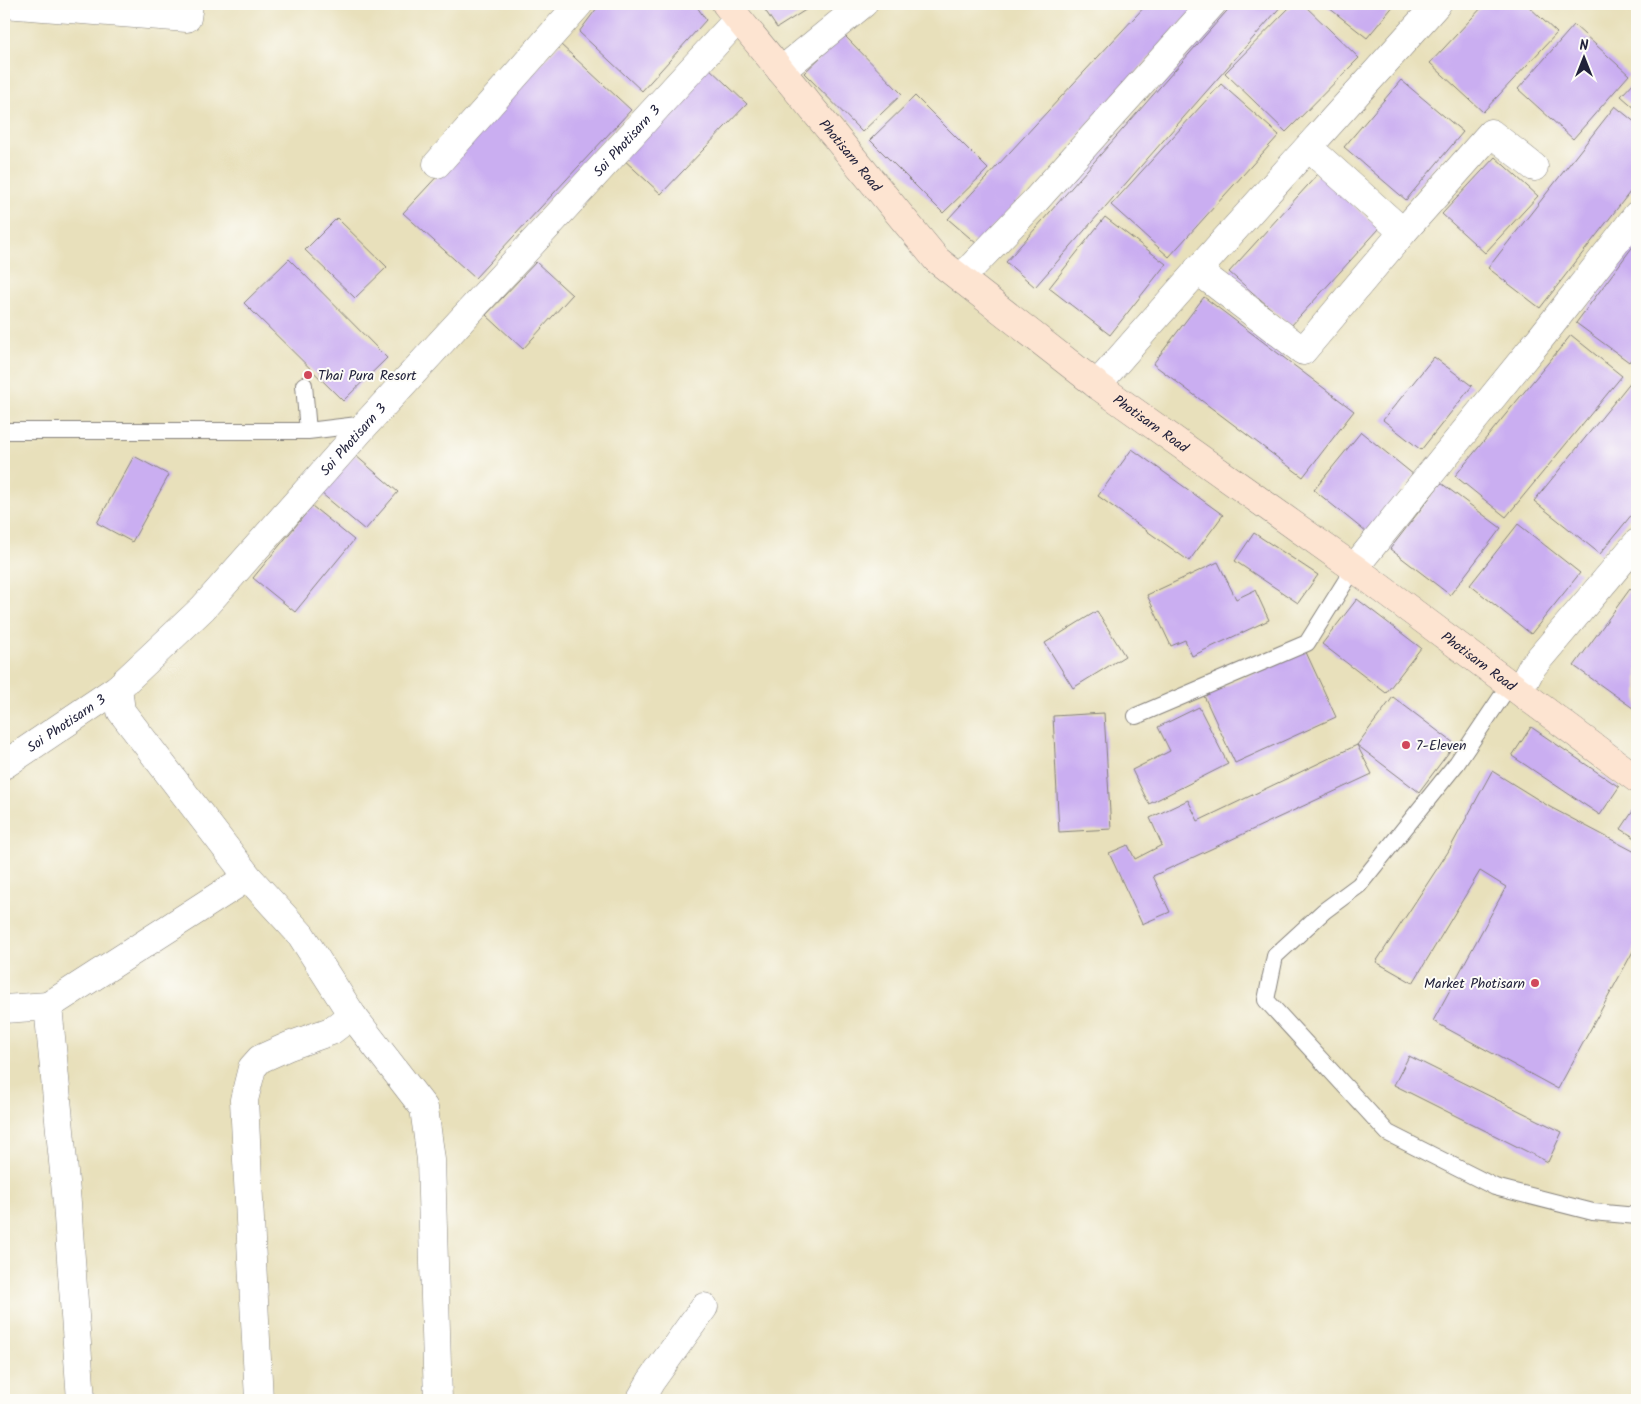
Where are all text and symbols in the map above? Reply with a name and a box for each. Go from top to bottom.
north arrow [1558,32,1608,82]
text: N [1580,35,1589,57]
street label: Soi Photisarn 3 [588,100,666,182]
street label: Photisarn Road [813,115,887,198]
place label: Thai Pura Resort [318,365,417,387]
marker: Thai Pura Resort [302,369,314,381]
street label: Photisarn Road [1108,390,1194,459]
street label: Soi Photisarn 3 [315,398,392,481]
street label: Photisarn Road [1436,627,1521,698]
street label: Soi Photisarn 3 [23,689,111,759]
place label: 7-Eleven [1416,735,1466,757]
marker: 7-Eleven [1400,739,1412,751]
place label: Market Photisarn [1424,973,1525,995]
marker: Market Photisarn [1529,977,1541,989]

